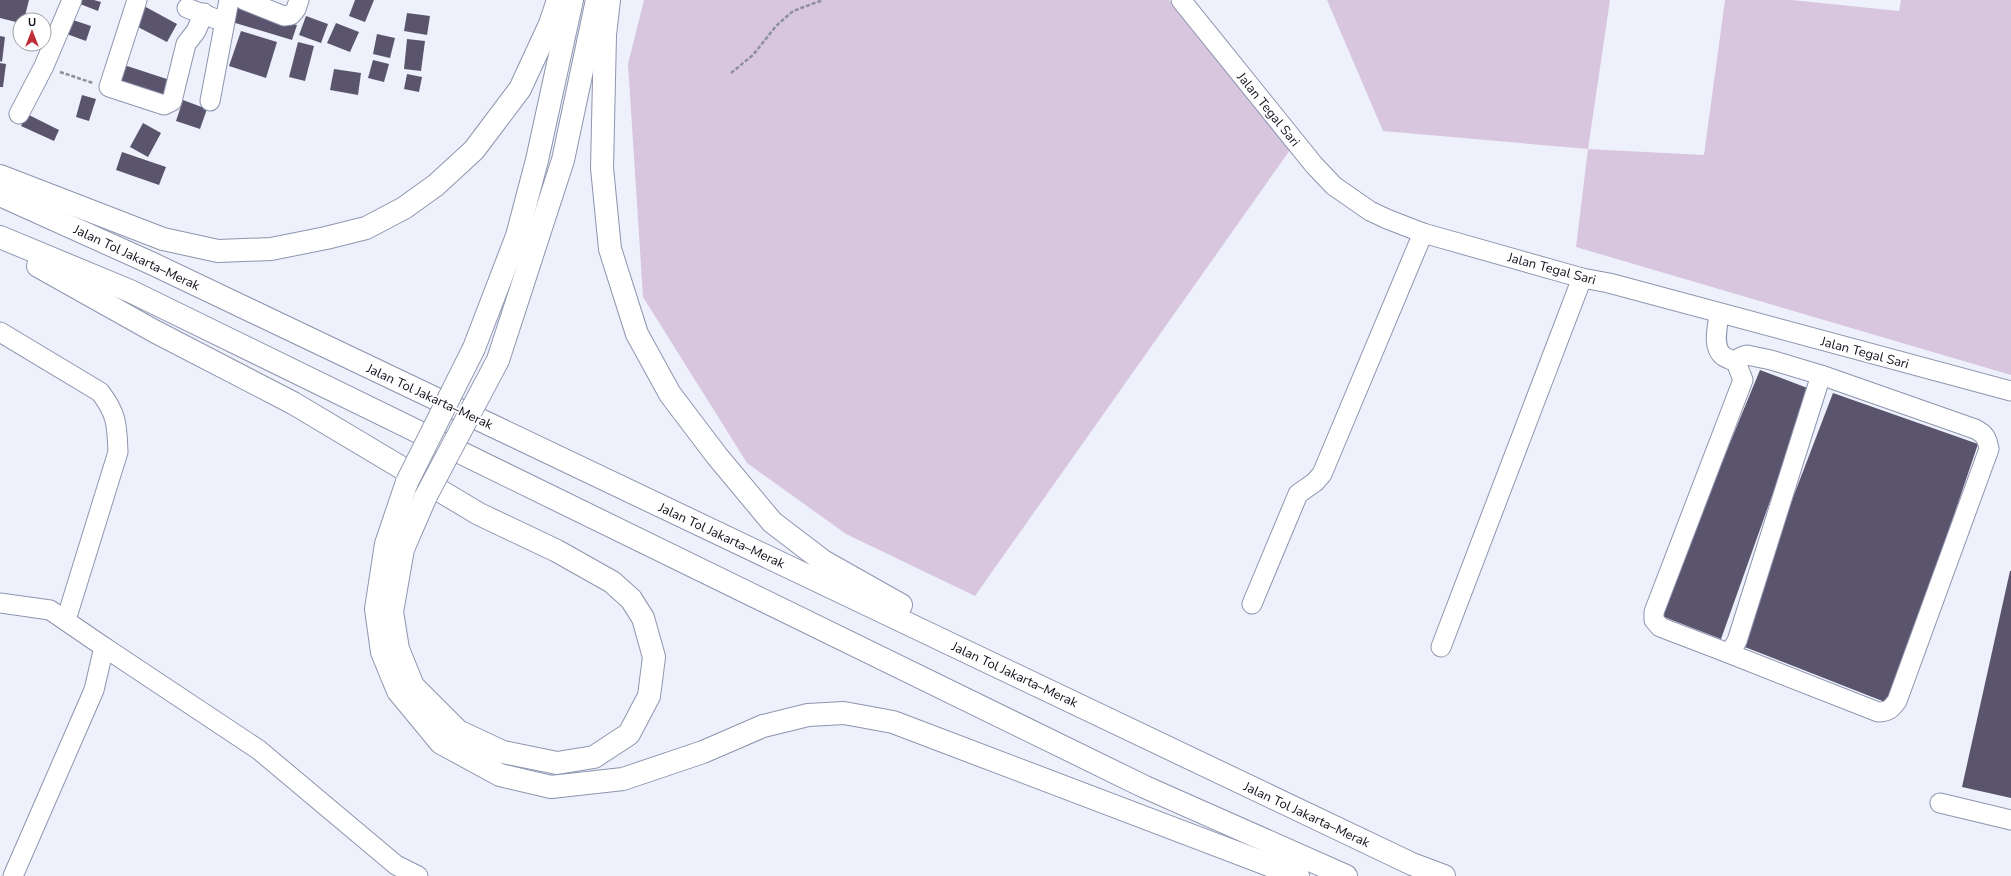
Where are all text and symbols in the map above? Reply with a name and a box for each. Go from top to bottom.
north arrow [12,12,52,52]
text: U [28,15,36,30]
street label: Jalan Tegal Sari [1232,68,1304,150]
street label: Jalan Tol Jakarta–Merak [70,220,203,295]
street label: Jalan Tegal Sari [1505,248,1598,289]
street label: Jalan Tegal Sari [1818,332,1911,373]
street label: Jalan Tol Jakarta–Merak [363,359,496,434]
street label: Jalan Tol Jakarta–Merak [655,498,788,573]
street label: Jalan Tol Jakarta–Merak [948,637,1081,712]
street label: Jalan Tol Jakarta–Merak [1240,777,1373,852]

